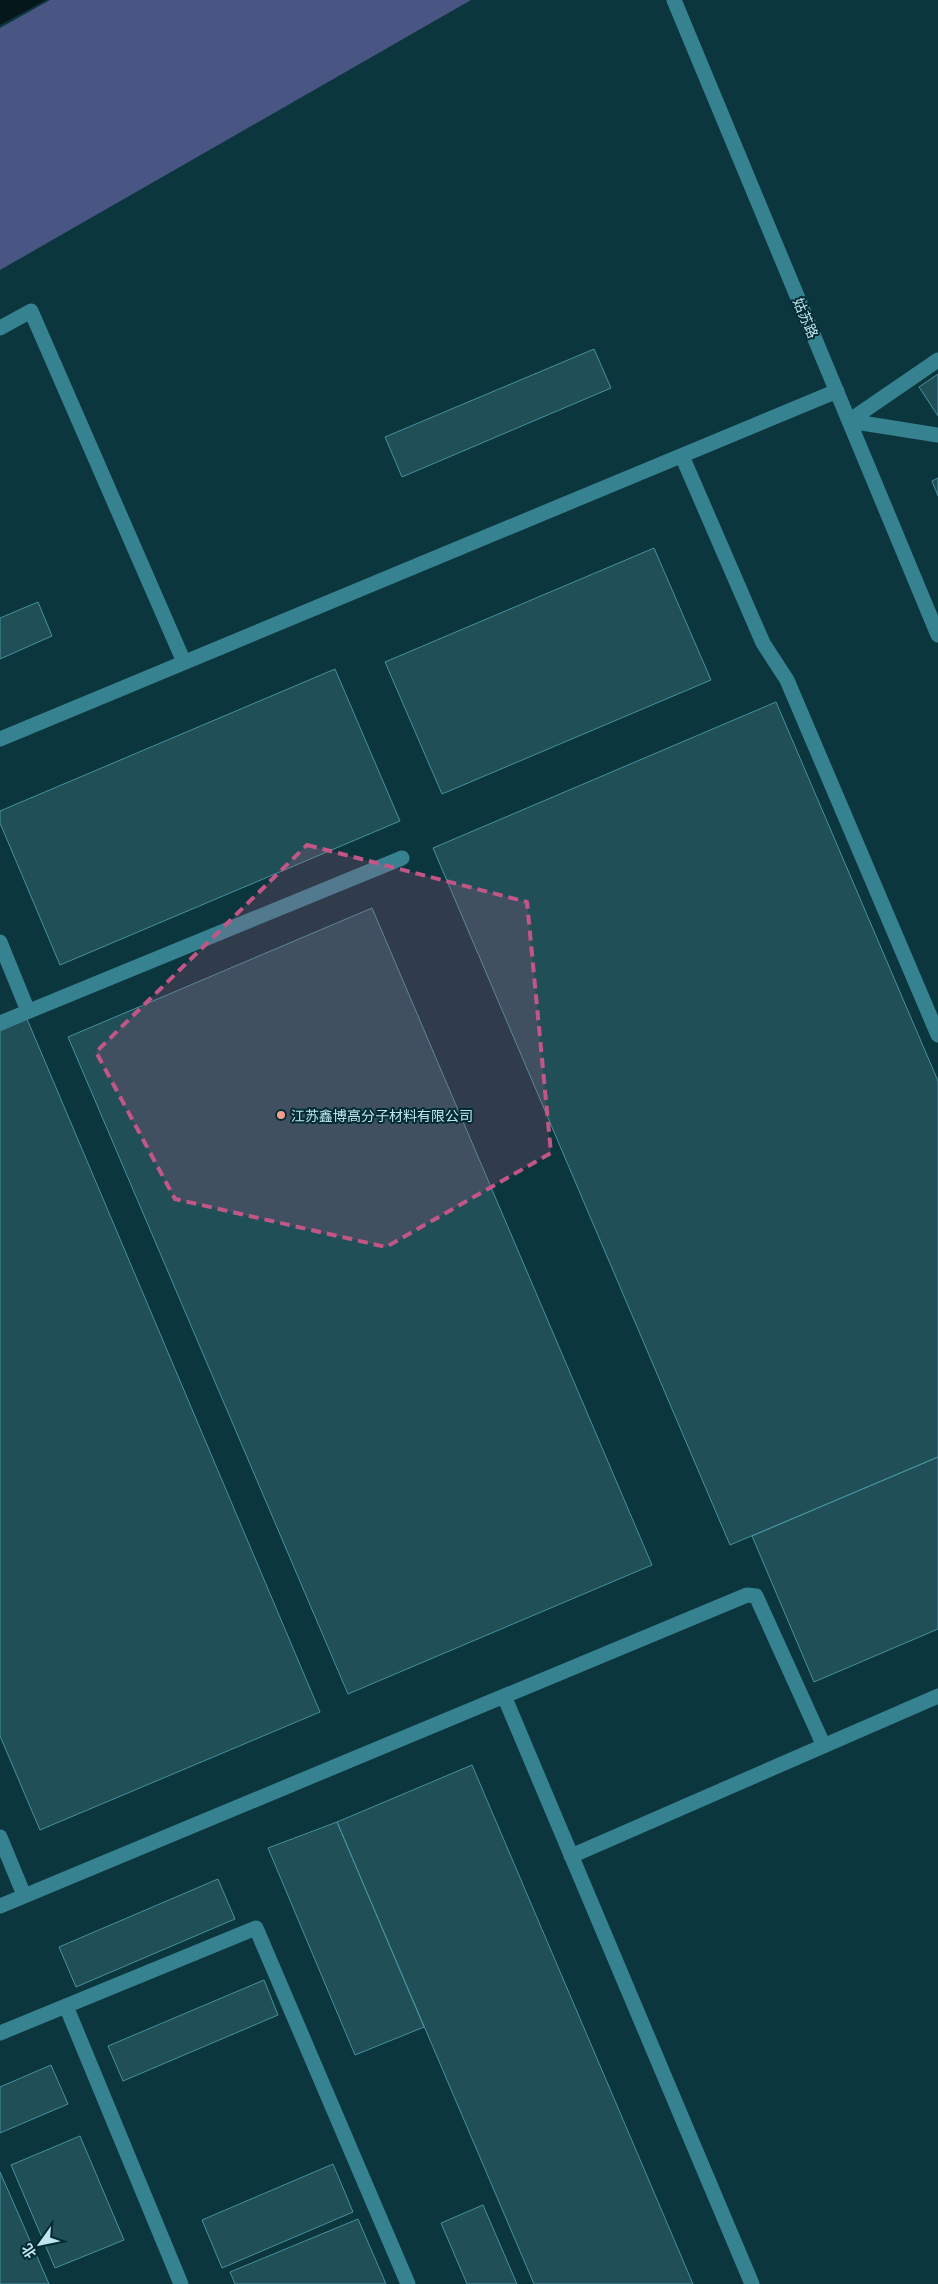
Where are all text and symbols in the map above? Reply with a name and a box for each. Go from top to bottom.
street label: 姑苏路 [789,295,823,341]
place label: 江苏鑫博高分子材料有限公司 [291,1106,473,1125]
marker: 江苏鑫博高分子材料有限公司 [275,1109,287,1121]
north arrow [15,2219,65,2269]
text: 北 [17,2240,40,2262]

